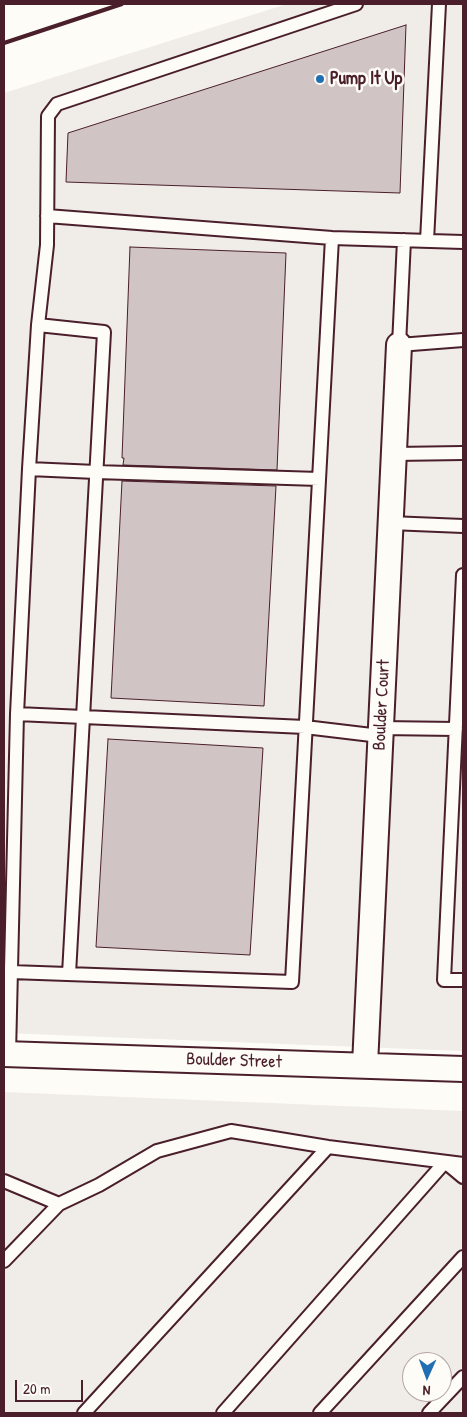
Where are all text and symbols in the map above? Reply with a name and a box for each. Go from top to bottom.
place label: Pump It Up [330,68,402,90]
marker: Pump It Up [314,73,326,85]
street label: Boulder Court [369,659,395,751]
street label: Boulder Street [186,1049,282,1073]
north arrow [402,1352,452,1402]
scale bar [18,1370,85,1402]
text: 20 m [23,1378,50,1399]
text: N [422,1382,431,1401]

